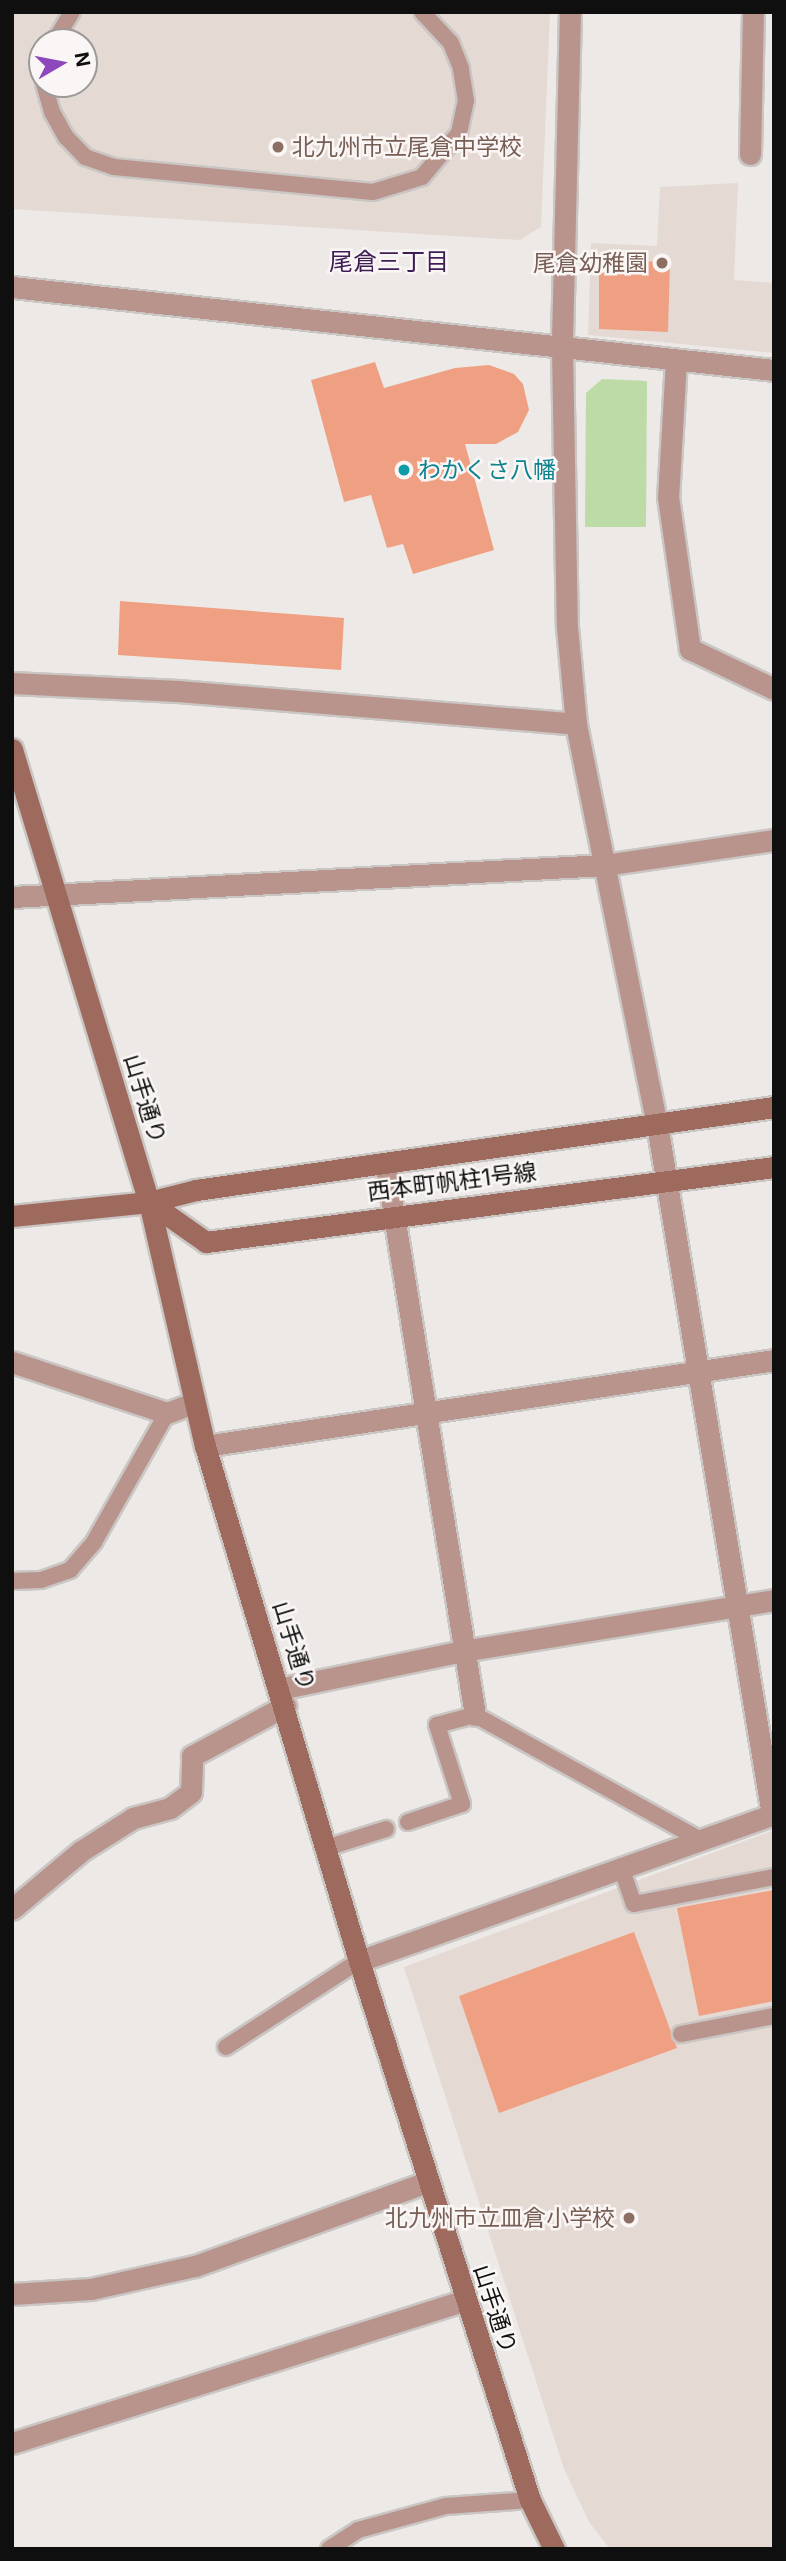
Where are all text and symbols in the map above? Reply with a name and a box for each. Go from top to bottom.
north arrow [28,28,98,98]
text: N [70,50,95,69]
place label: 北九州市立尾倉中学校 [292,133,522,161]
marker: 北九州市立尾倉中学校 [270,139,286,155]
district label: 尾倉三丁目 [329,248,449,276]
place label: 尾倉幼稚園 [533,249,648,277]
marker: 尾倉幼稚園 [654,255,670,271]
place label: わかくさ八幡 [418,456,556,484]
marker: わかくさ八幡 [396,462,412,478]
street label: 山手通り [118,1051,172,1147]
street label: 西本町帆柱1号線 [366,1158,538,1206]
street label: 山手通り [267,1598,321,1694]
place label: 北九州市立皿倉小学校 [385,2204,615,2232]
marker: 北九州市立皿倉小学校 [621,2210,637,2226]
street label: 山手通り [468,2261,522,2357]

